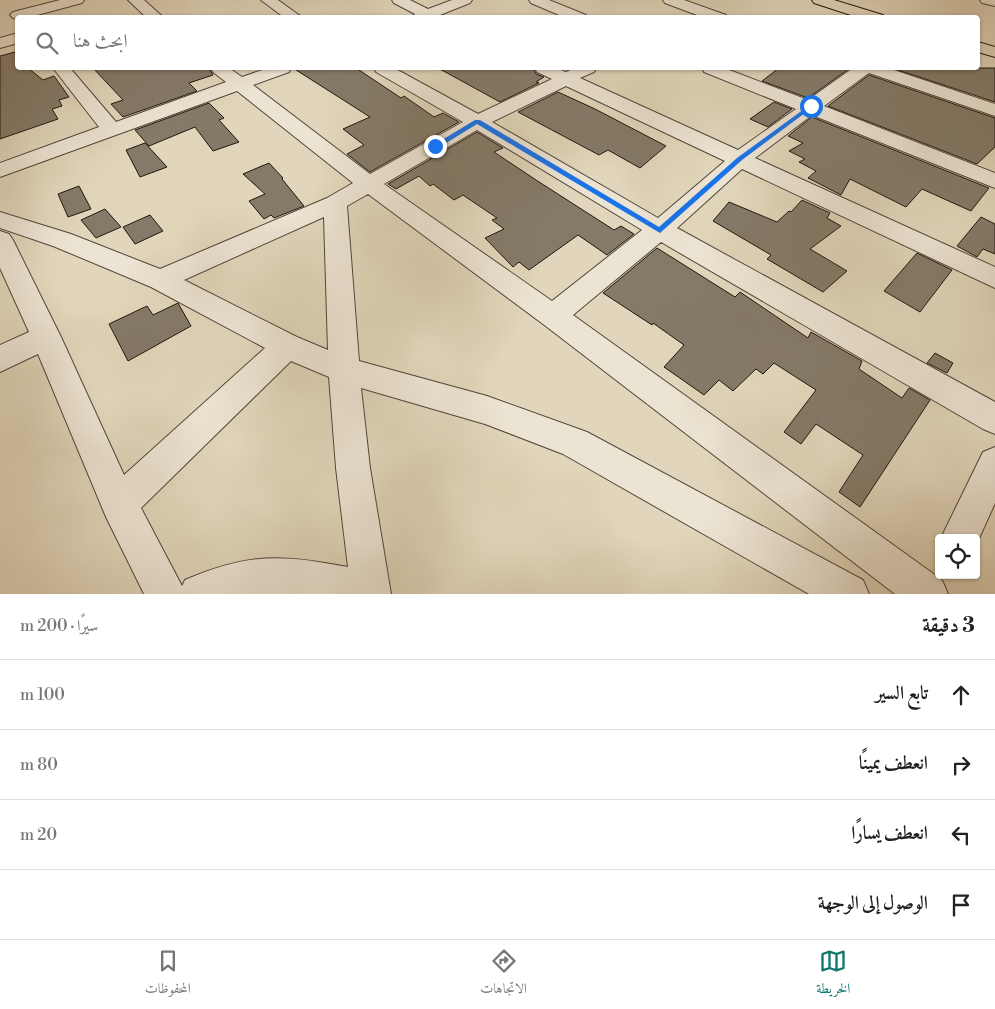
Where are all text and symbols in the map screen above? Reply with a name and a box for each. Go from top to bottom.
search box [15,15,980,70]
icon: search [33,29,61,57]
text: ابحث هنا [73,29,128,53]
route start [800,95,823,118]
route end [424,135,447,158]
map controls [935,534,980,579]
button: locate [935,534,980,579]
text: 3 دقيقة [922,613,975,639]
text: سيرًا · 200 m [20,616,98,636]
text: تابع السير [875,681,928,705]
icon: ahead [947,681,975,709]
text: 100 m [20,685,65,705]
text: انعطف يمينًا [859,751,928,775]
icon: right [947,751,975,779]
text: 80 m [20,755,58,775]
text: انعطف يسارًا [851,821,928,845]
icon: left [947,821,975,849]
text: 20 m [20,825,57,845]
text: الوصول إلى الوجهة [818,891,928,915]
icon: arrive [947,891,975,919]
tab: المحفوظات [145,947,191,1002]
tab: الاتجاهات [480,947,527,1002]
tab: الخريطة [816,947,850,1002]

